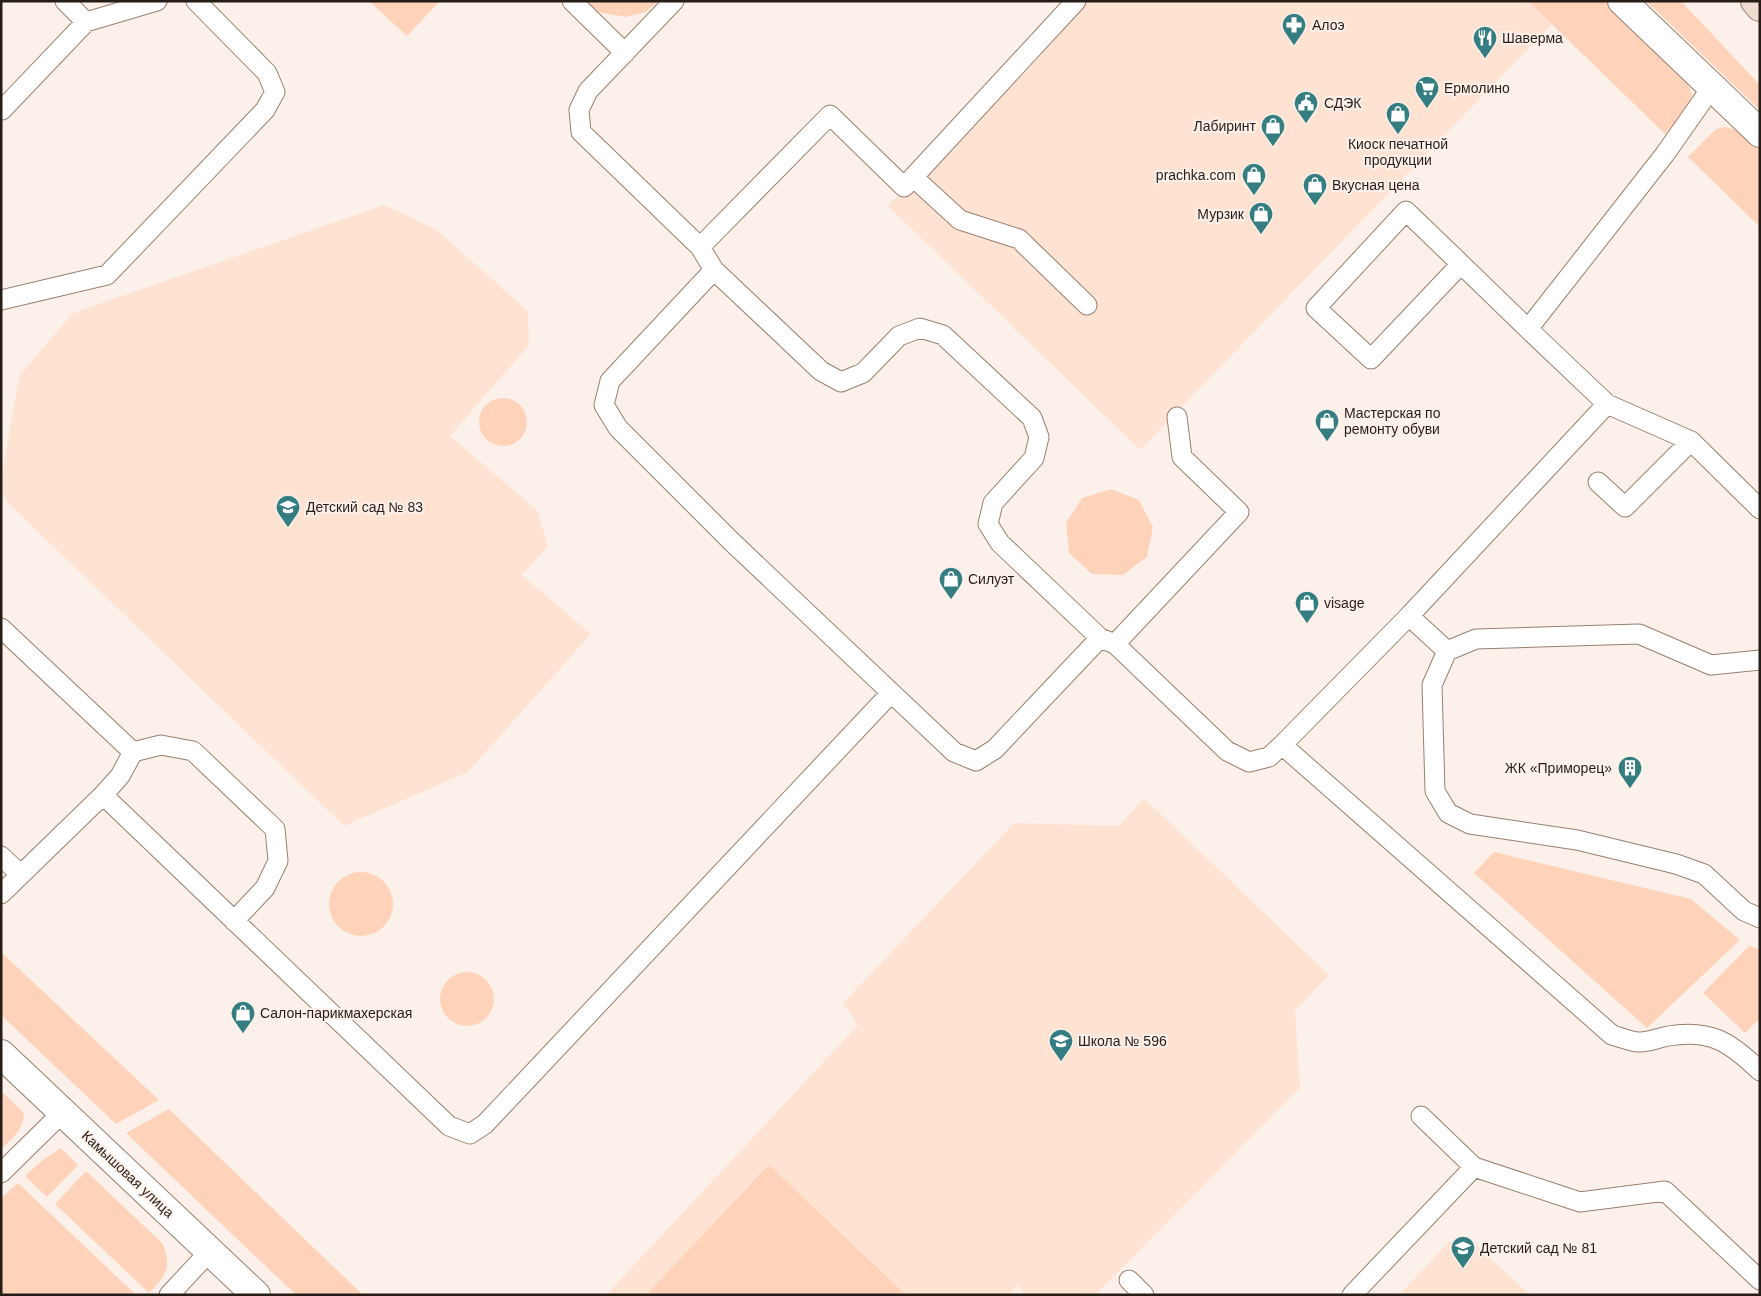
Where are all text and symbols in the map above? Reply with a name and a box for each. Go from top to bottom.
pharmacy icon: Алоэ [1281,12,1307,46]
place label: Алоэ [1312,17,1345,33]
restaurant icon: Шаверма [1472,25,1498,59]
place label: Шаверма [1502,30,1563,46]
supermarket icon: Ермолино [1414,75,1440,109]
place label: Ермолино [1444,80,1510,96]
public building icon: СДЭК [1293,90,1319,124]
place label: СДЭК [1324,95,1362,111]
shop icon: Киоск печатной продукции [1385,101,1411,135]
shop icon: Лабиринт [1260,113,1286,147]
place label: Лабиринт [1193,118,1257,134]
place label: Киоск печатной продукции [1348,136,1448,168]
shop icon: prachka.com [1241,162,1267,196]
place label: prachka.com [1156,167,1236,183]
shop icon: Вкусная цена [1302,172,1328,206]
place label: Вкусная цена [1332,177,1420,193]
shop icon: Мурзик [1248,201,1274,235]
place label: Мурзик [1197,206,1245,222]
place label: Мастерская по ремонту обуви [1344,405,1441,437]
shop icon: Мастерская по ремонту обуви [1314,408,1340,442]
school or university icon: Детский сад № 83 [275,494,301,528]
place label: Детский сад № 83 [306,499,423,515]
shop icon: Силуэт [938,566,964,600]
place label: Силуэт [968,571,1015,587]
shop icon: visage [1294,590,1320,624]
place label: visage [1324,595,1365,611]
building icon: ЖК «Приморец» [1617,755,1643,789]
place label: ЖК «Приморец» [1505,760,1612,776]
shop icon: Салон-парикмахерская [230,1000,256,1034]
place label: Салон-парикмахерская [260,1005,412,1021]
school or university icon: Школа № 596 [1048,1028,1074,1062]
place label: Школа № 596 [1078,1033,1167,1049]
street label: Камышовая улица [79,1127,177,1221]
school or university icon: Детский сад № 81 [1450,1235,1476,1269]
place label: Детский сад № 81 [1480,1240,1597,1256]

